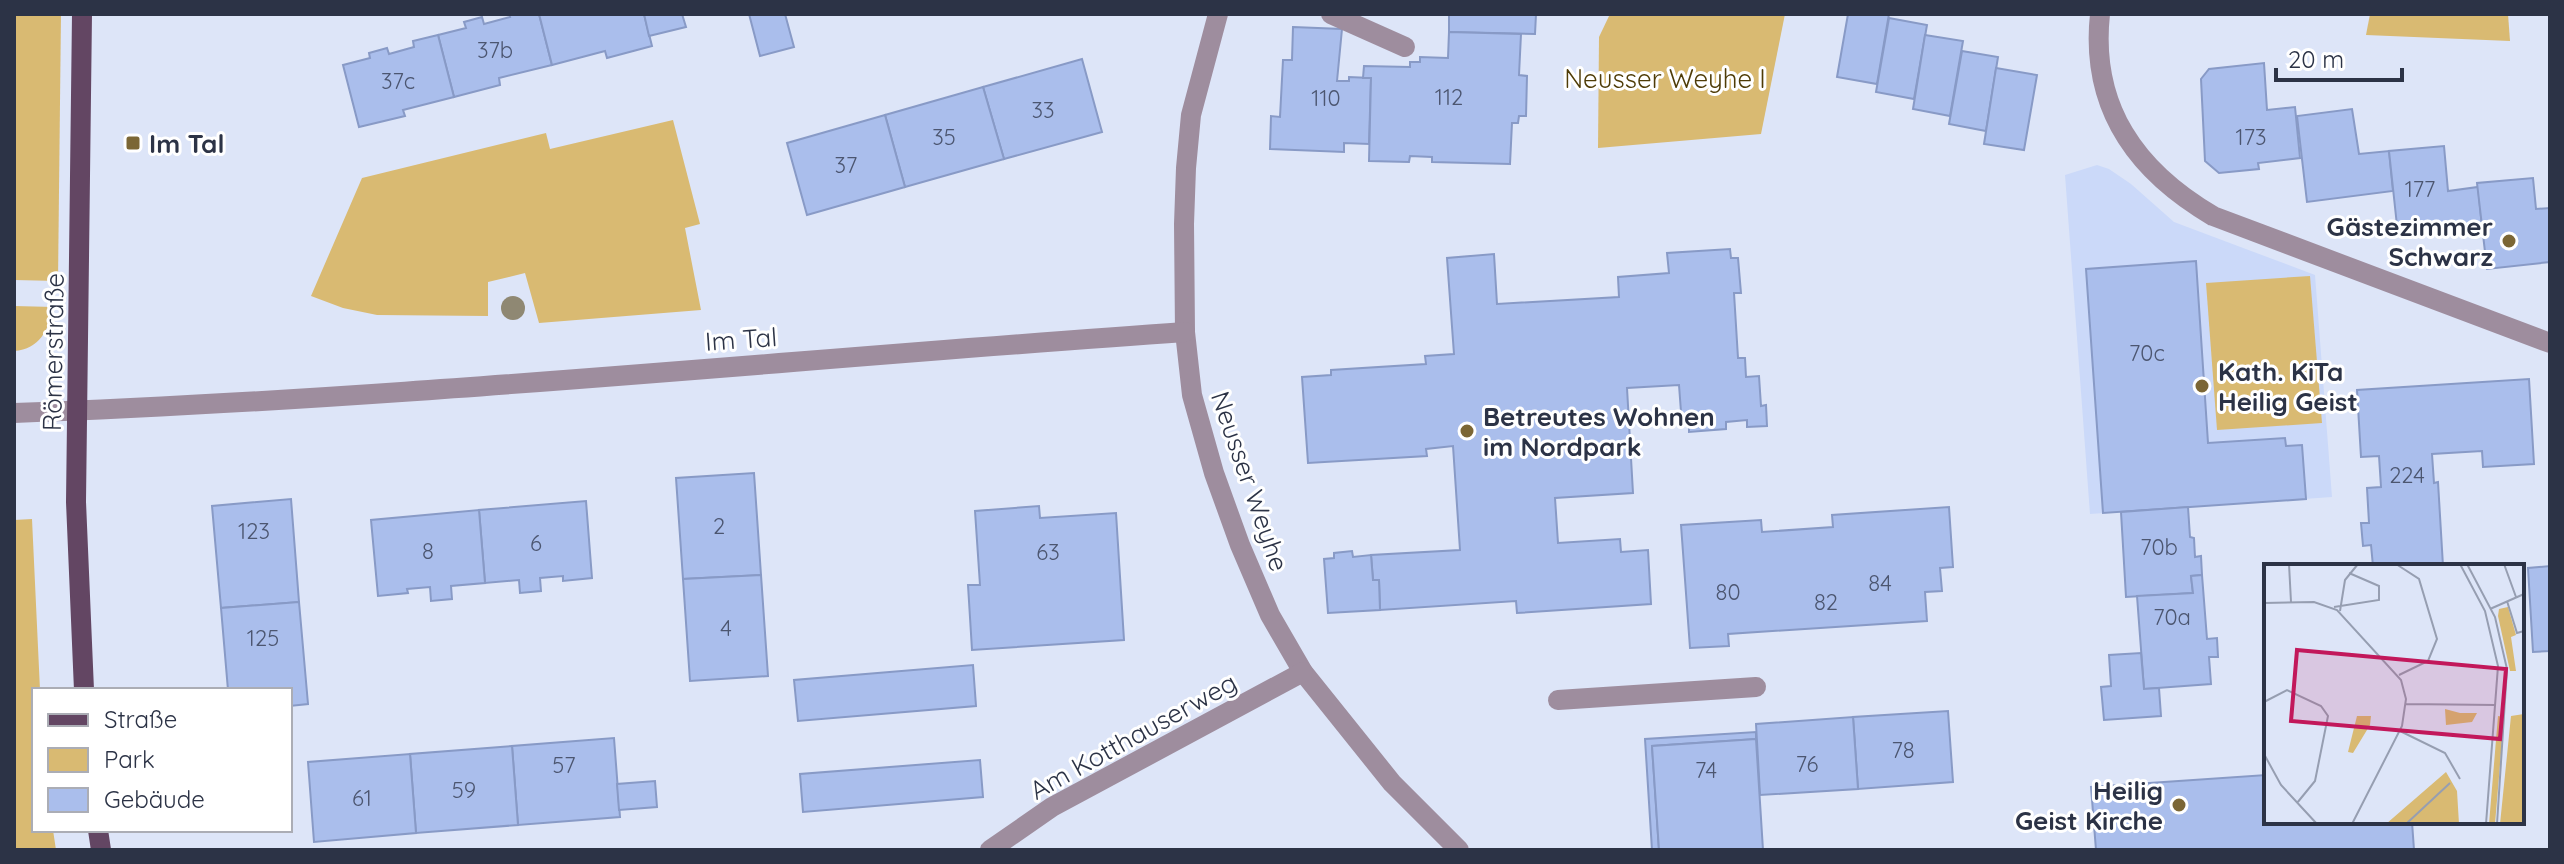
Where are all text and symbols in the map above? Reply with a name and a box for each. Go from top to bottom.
scale bar [2276,32,2402,82]
house number: 37b [477,36,513,64]
text: 20 m [2288,44,2344,74]
park label: Neusser Weyhe I [1564,62,1766,95]
house number: 37c [381,67,415,95]
house number: 112 [1435,83,1463,111]
house number: 110 [1311,84,1341,112]
house number: 33 [1031,96,1055,124]
house number: 35 [932,123,956,151]
house number: 173 [2236,123,2266,151]
place label: Im Tal [149,127,224,160]
marker: Im Tal [124,134,142,152]
house number: 37 [835,151,857,179]
house number: 177 [2405,175,2435,203]
place label: Gästezimmer Schwarz [2327,210,2493,273]
marker: Gästezimmer Schwarz [2500,232,2518,250]
street label: Römerstraße [35,272,71,432]
street label: Im Tal [704,320,778,358]
house number: 70c [2129,339,2165,367]
place label: Kath. KiTa Heilig Geist [2218,355,2358,418]
marker: Kath. KiTa Heilig Geist [2193,377,2211,395]
street label: Neusser Weyhe [1204,387,1296,575]
place label: Betreutes Wohnen im Nordpark [1483,400,1715,463]
marker: Betreutes Wohnen im Nordpark [1458,422,1476,440]
house number: 224 [2389,461,2425,489]
house number: 2 [713,512,725,540]
house number: 123 [238,517,270,545]
house number: 6 [530,529,542,557]
house number: 70b [2140,533,2178,561]
house number: 8 [422,537,434,565]
house number: 63 [1036,538,1060,566]
inset map [2264,564,2524,824]
house number: 84 [1868,569,1892,597]
house number: 80 [1716,578,1740,606]
house number: 82 [1814,588,1838,616]
house number: 70a [2153,603,2191,631]
house number: 4 [720,614,732,642]
house number: 125 [247,624,279,652]
street label: Am Kotthauserweg [1024,665,1242,807]
legend [32,688,292,832]
text: Straße [104,704,177,734]
house number: 78 [1891,736,1915,764]
text: Park [104,744,155,774]
house number: 76 [1796,750,1818,778]
house number: 57 [552,751,576,779]
house number: 74 [1695,756,1717,784]
place label: Heilig Geist Kirche [2015,774,2163,837]
house number: 59 [452,776,476,804]
text: Gebäude [104,784,205,814]
house number: 61 [352,784,372,812]
marker: Heilig Geist Kirche [2170,796,2188,814]

